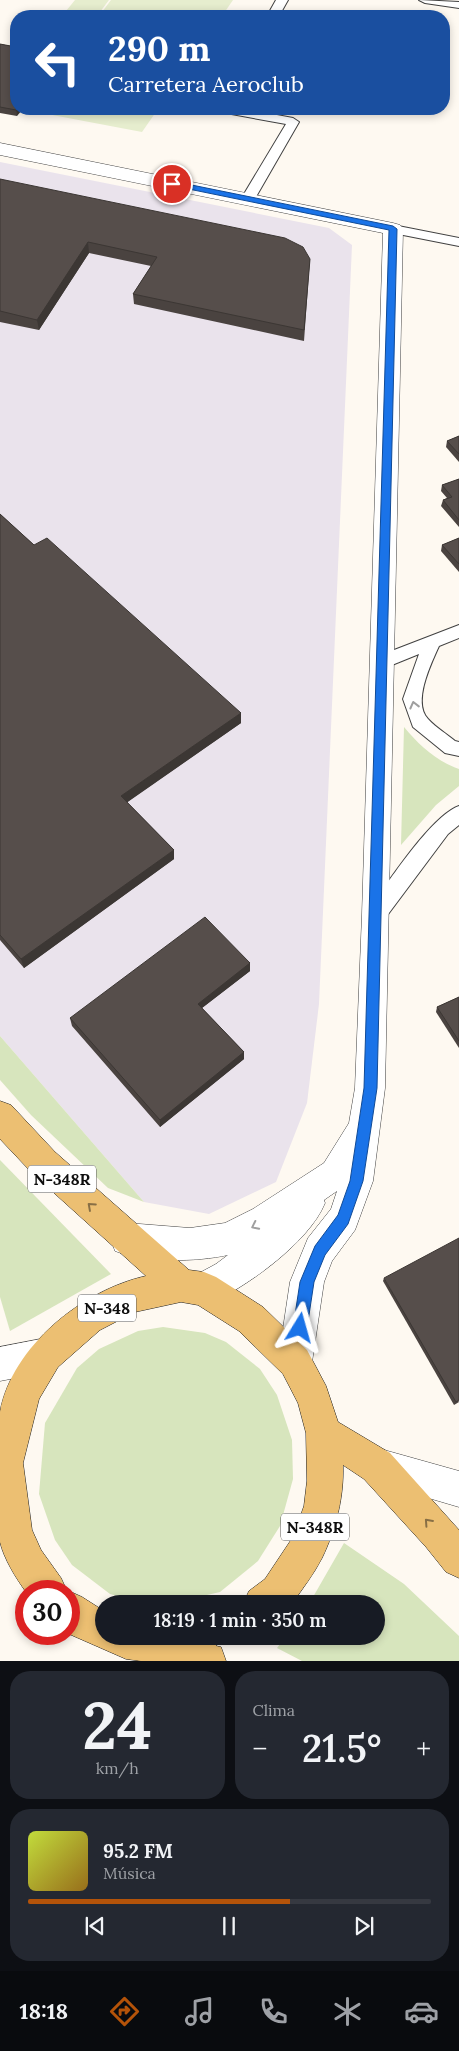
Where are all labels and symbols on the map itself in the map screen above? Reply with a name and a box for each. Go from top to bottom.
pin [151,163,193,205]
one-way arrow [410,702,420,710]
road number: N-348R [28,1166,96,1192]
one-way arrow [88,1203,97,1212]
one-way arrow [251,1220,260,1230]
road number: N-348 [78,1295,136,1322]
position arrow [273,1301,325,1353]
road number: N-348R [281,1514,349,1540]
one-way arrow [425,1518,434,1527]
speed limit sign: 30 [15,1580,80,1645]

